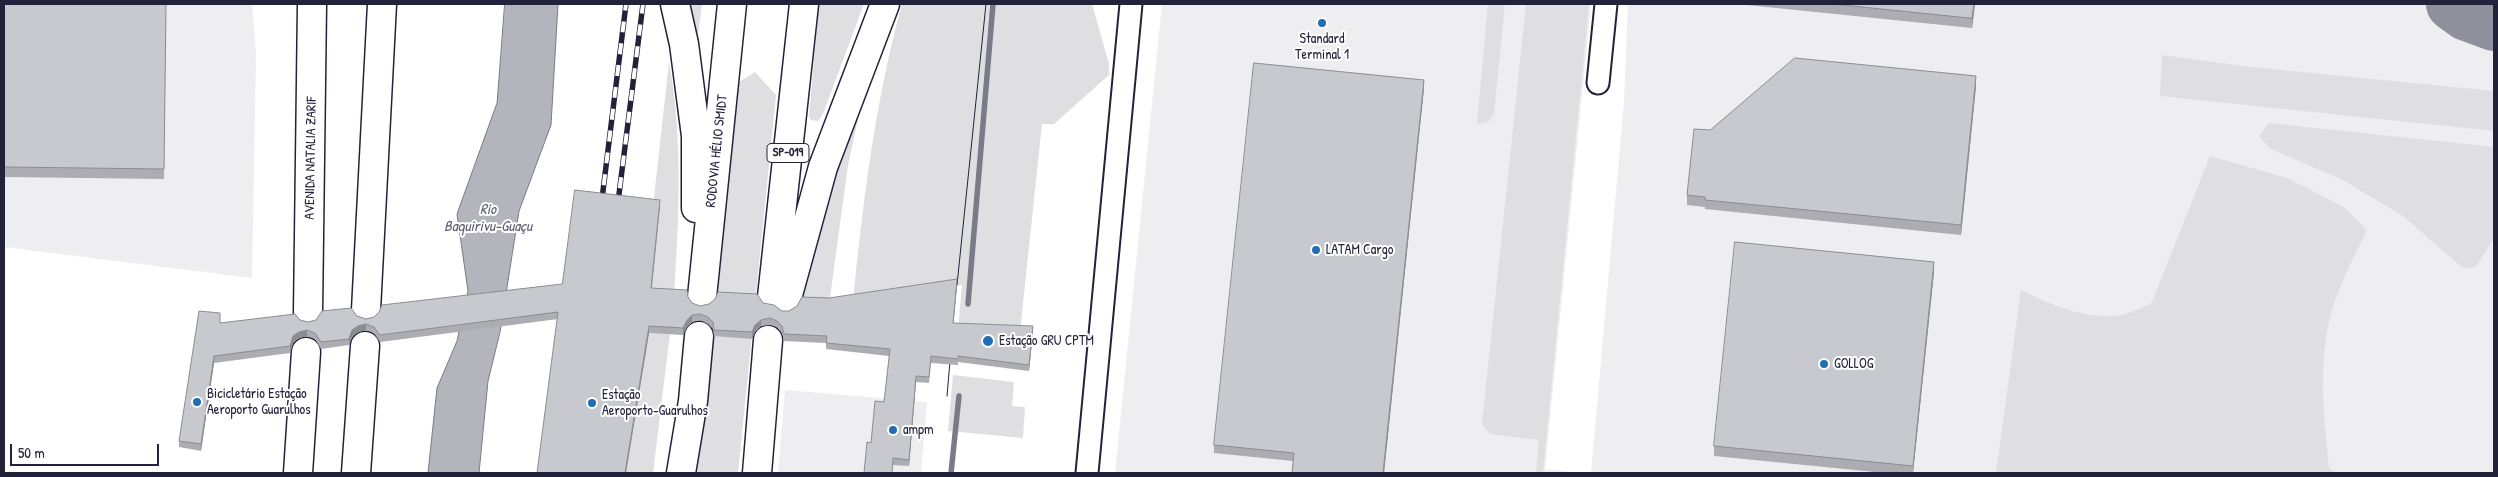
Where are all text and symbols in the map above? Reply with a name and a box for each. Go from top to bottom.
marker: Standard Terminal 1 [1316,17,1328,29]
place label: Standard Terminal 1 [1295,31,1349,64]
street label: RODOVIA HÉLIO SMIDT [703,94,731,208]
street label: AVENIDA NATALIA ZARIF [302,96,320,220]
road number: SP-019 [767,144,809,162]
water label: Rio Baquirivu-Guaçu [444,201,532,236]
place label: LATAM Cargo [1326,242,1393,258]
marker: LATAM Cargo [1310,244,1322,256]
place label: Estação GRU CPTM [999,333,1094,349]
marker: Estação GRU CPTM [981,334,995,348]
place label: GOLLOG [1834,356,1873,372]
marker: GOLLOG [1818,358,1830,370]
place label: Bicicletário Estação Aeroporto Guarulhos [207,386,311,418]
place label: Estação Aeroporto-Guarulhos [602,387,708,420]
marker: Bicicletário Estação Aeroporto Guarulhos [191,396,203,408]
marker: Estação Aeroporto-Guarulhos [586,397,598,409]
place label: ampm [903,422,934,438]
marker: ampm [887,424,899,436]
scale bar [12,434,161,466]
text: 50 m [18,442,45,463]

